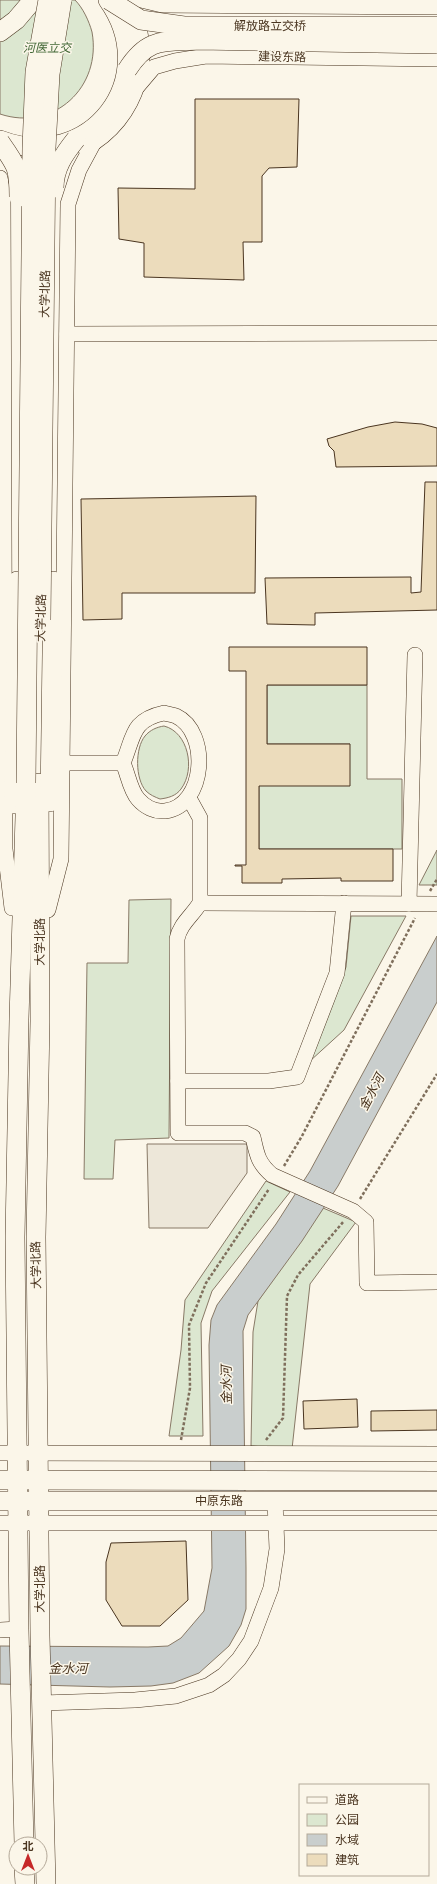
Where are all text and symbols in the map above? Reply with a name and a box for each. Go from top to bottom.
street label: 解放路立交桥 [234,18,306,34]
park label: 河医立交 [23,40,73,56]
street label: 建设东路 [258,49,306,65]
street label: 大学北路 [37,270,53,318]
street label: 大学北路 [33,594,49,642]
street label: 大学北路 [32,918,48,966]
water label: 金水河 [355,1068,390,1113]
street label: 大学北路 [28,1241,44,1289]
water label: 金水河 [218,1362,235,1405]
street label: 中原东路 [195,1493,243,1509]
street label: 大学北路 [32,1565,48,1613]
water label: 金水河 [48,1660,90,1677]
legend [299,1784,429,1876]
text: 道路 [335,1792,359,1808]
text: 公园 [335,1812,359,1828]
text: 水域 [335,1832,359,1848]
north arrow [8,1836,48,1876]
text: 北 [23,1839,34,1854]
text: 建筑 [335,1852,359,1868]

